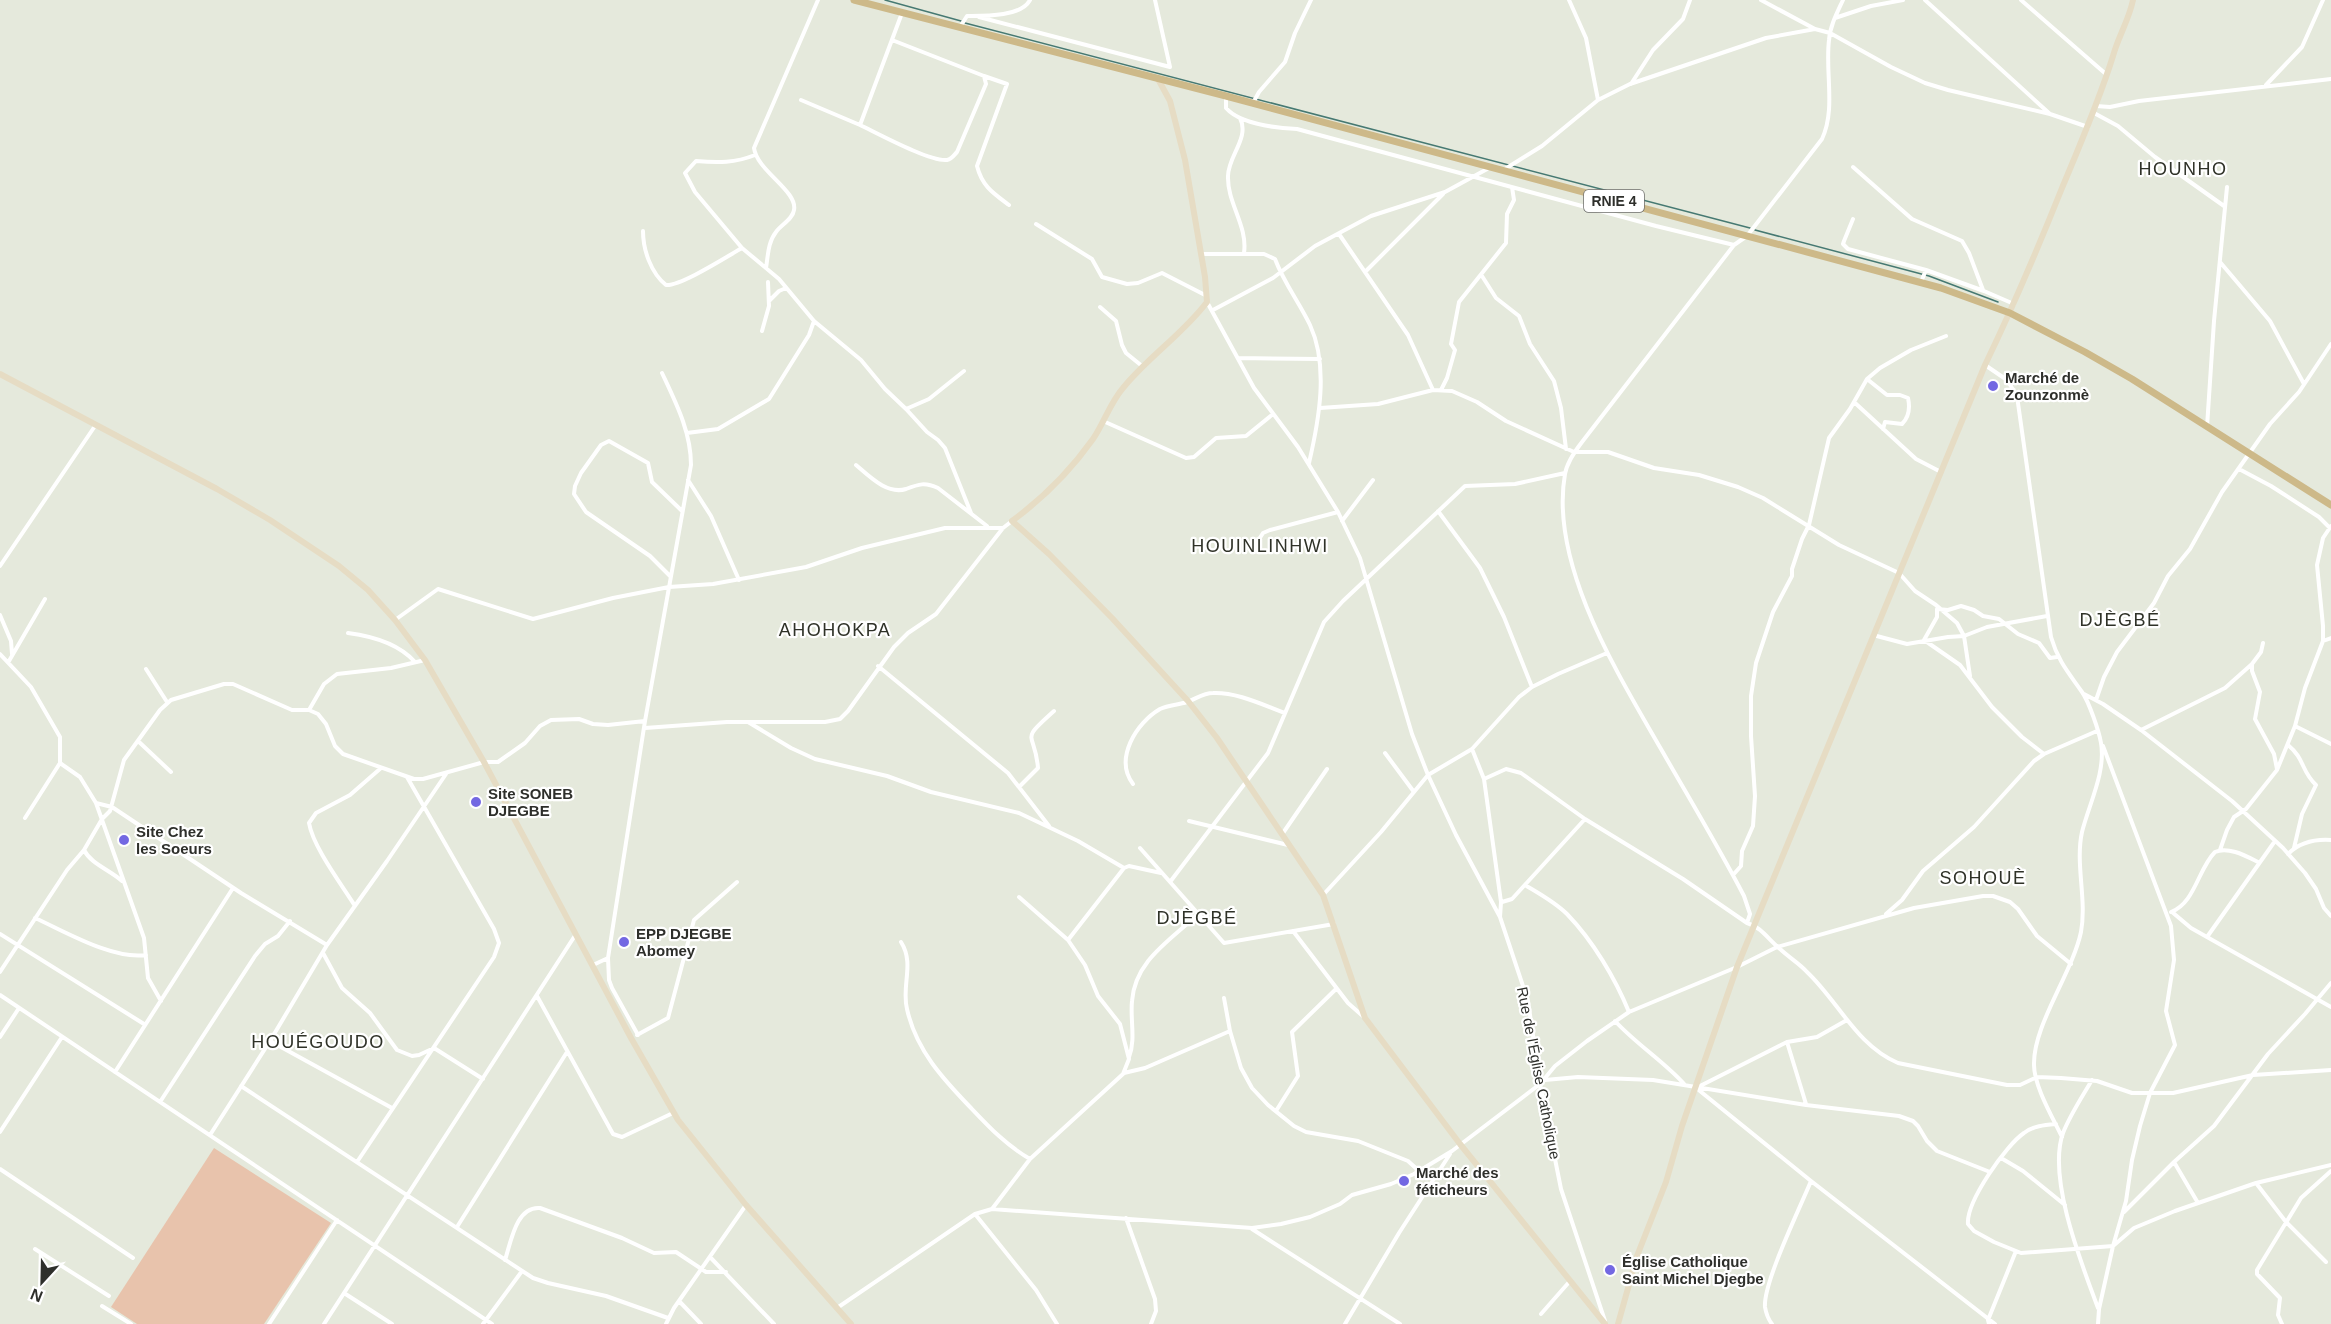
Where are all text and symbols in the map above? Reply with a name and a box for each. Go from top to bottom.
district label: HOUNHO [2139,159,2228,179]
road number: RNIE 4 [1584,190,1644,212]
place label: Marché de Zounzonmè [2005,369,2089,403]
marker: Marché de Zounzonmè [1986,379,2000,393]
district label: HOUINLINHWI [1191,536,1329,556]
district label: DJÈGBÉ [2079,610,2161,630]
district label: AHOHOKPA [779,620,891,640]
place label: Site SONEB DJEGBE [488,785,573,819]
marker: Site SONEB DJEGBE [469,795,483,809]
place label: Site Chez les Soeurs [136,823,212,857]
marker: Site Chez les Soeurs [117,833,131,847]
district label: SOHOUÈ [1939,868,2027,888]
district label: DJÈGBÉ [1156,908,1238,928]
place label: EPP DJEGBE Abomey [636,925,732,959]
marker: EPP DJEGBE Abomey [617,935,631,949]
street label: Rue de l'Église Catholique [1514,985,1564,1161]
district label: HOUÉGOUDO [251,1032,385,1052]
place label: Marché des féticheurs [1416,1164,1499,1198]
marker: Marché des féticheurs [1397,1174,1411,1188]
north arrow [12,1252,72,1312]
place label: Église Catholique Saint Michel Djegbe [1622,1253,1764,1287]
marker: Église Catholique Saint Michel Djegbe [1603,1263,1617,1277]
text: N [28,1285,45,1305]

